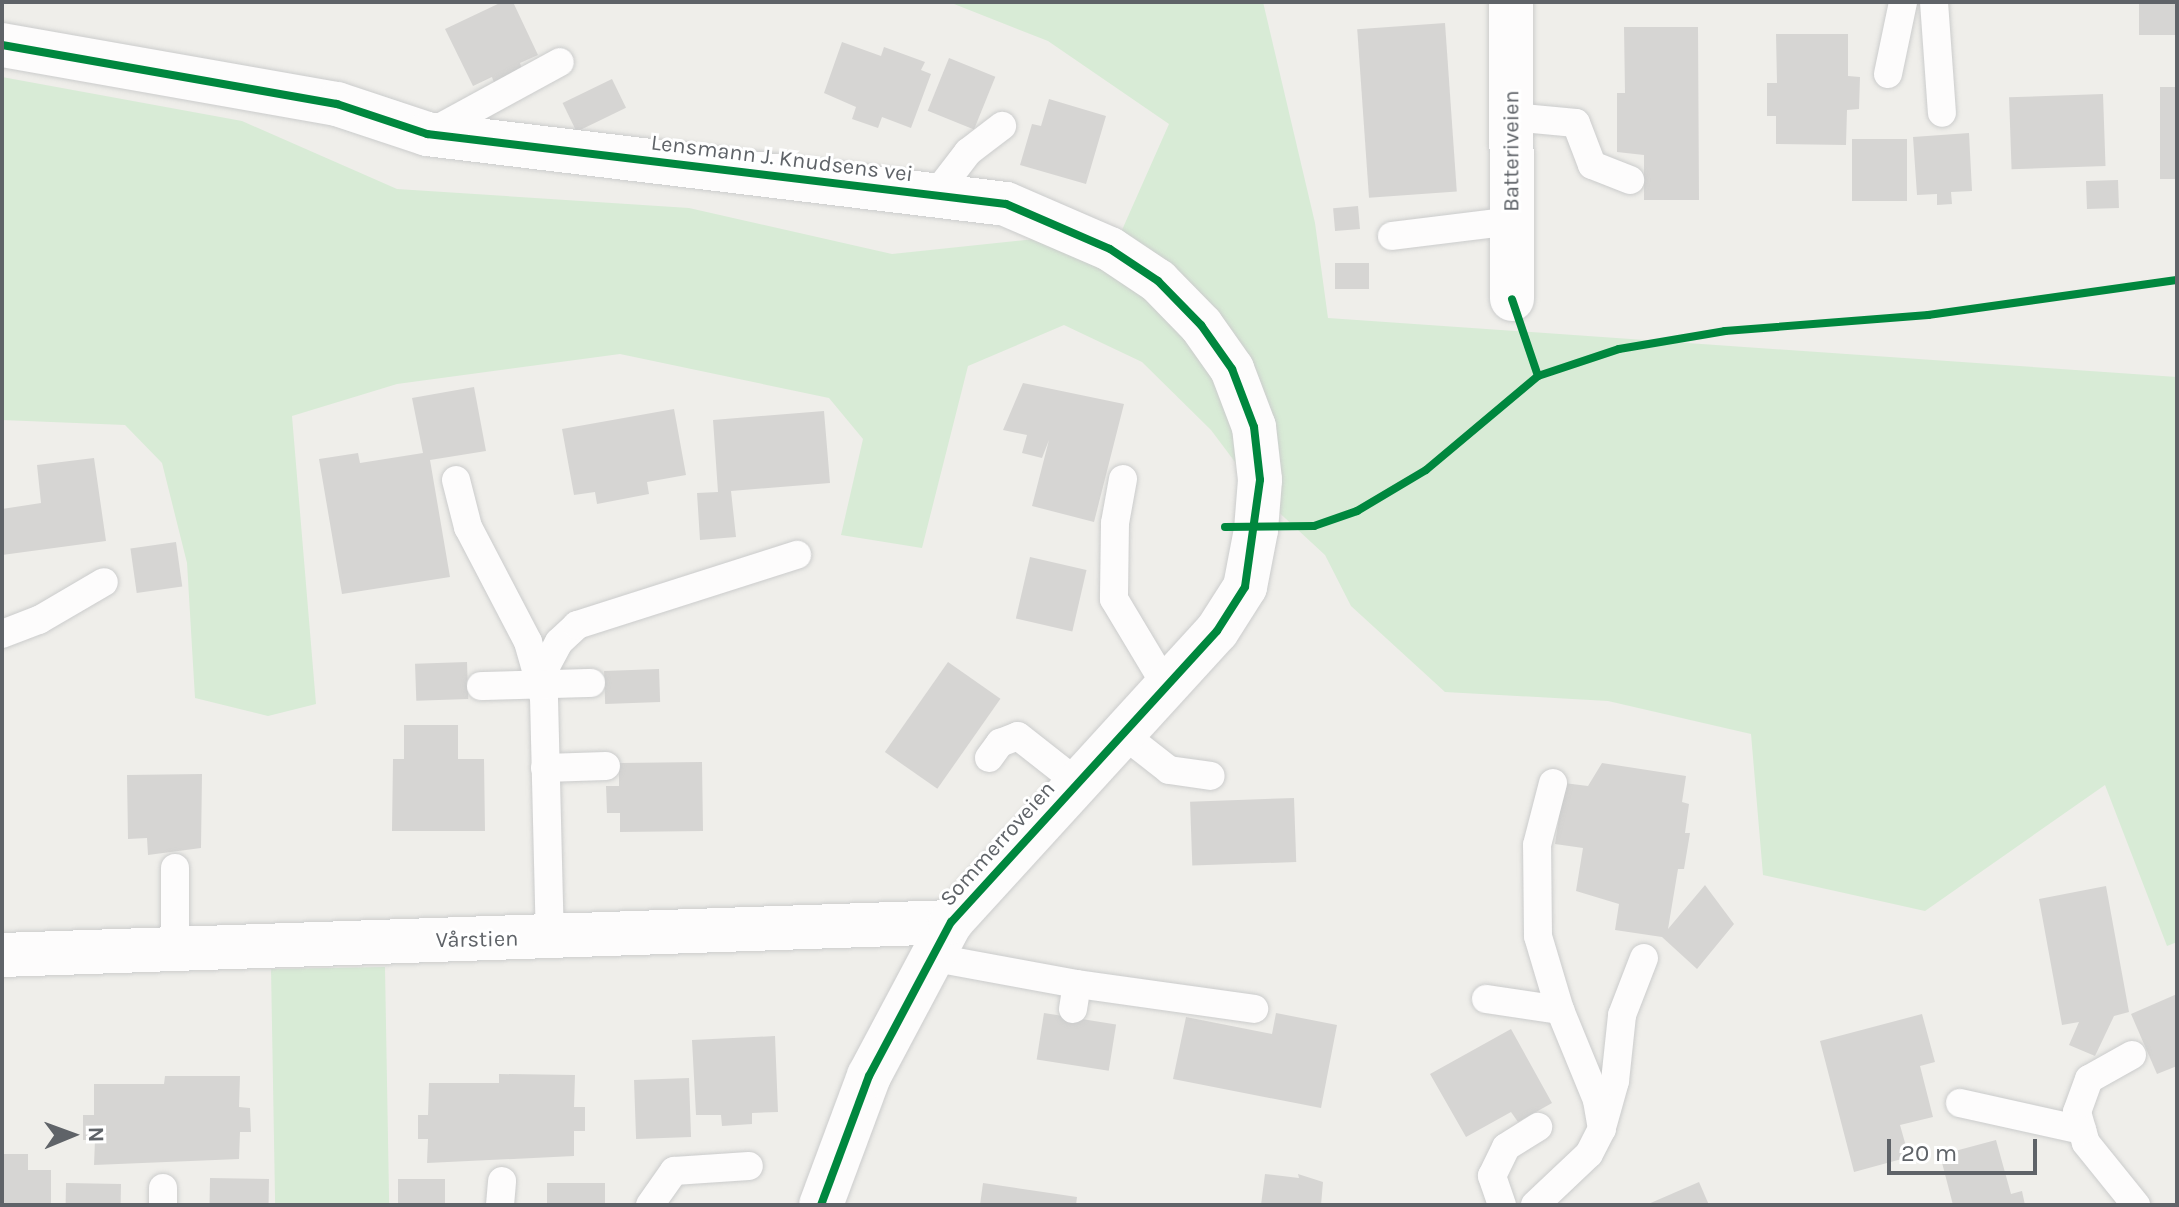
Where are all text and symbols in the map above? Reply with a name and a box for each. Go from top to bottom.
street label: Batteriveien [1499,90,1525,212]
street label: Lensmann J. Knudsens vei [650,130,914,188]
street label: Sommerroveien [935,776,1061,912]
street label: Vårstien [435,926,519,954]
north arrow [32,1095,112,1175]
scale bar [1891,1123,2041,1173]
text: N [83,1126,109,1143]
text: 20 m [1901,1139,1957,1167]

